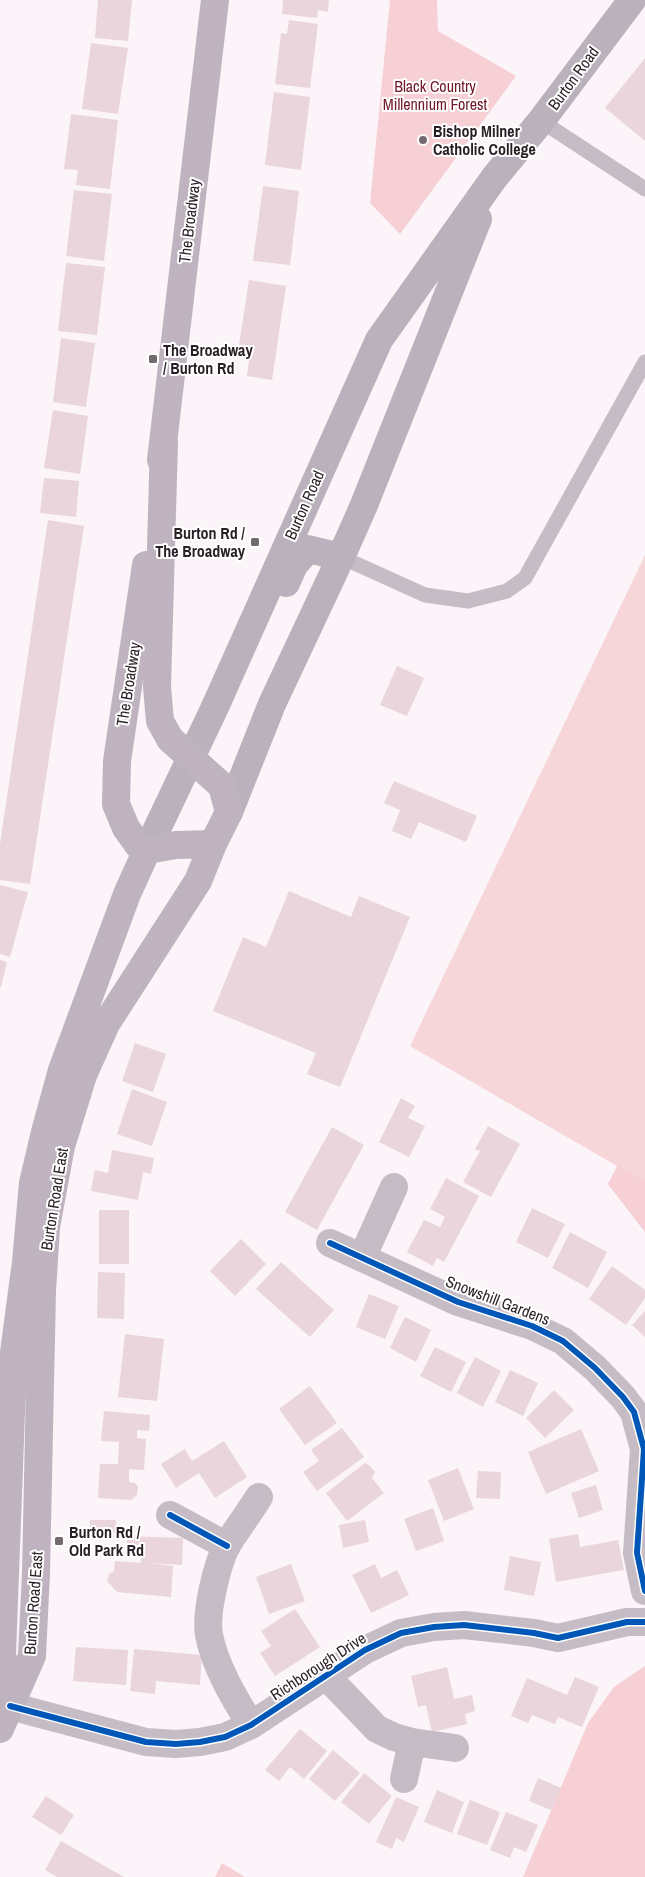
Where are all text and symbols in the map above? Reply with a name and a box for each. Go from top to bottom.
street label: Burton Road [542,42,604,114]
park label: Black Country Millennium Forest [383,75,488,115]
place label: Bishop Milner Catholic College [433,120,536,160]
marker: Bishop Milner Catholic College [417,134,429,146]
street label: The Broadway [173,177,205,264]
place label: The Broadway / Burton Rd [163,339,253,379]
marker: The Broadway / Burton Rd [147,353,159,365]
street label: Burton Road [279,467,329,543]
place label: Burton Rd / The Broadway [155,522,246,562]
marker: Burton Rd / The Broadway [249,536,261,548]
street label: The Broadway [111,640,146,727]
street label: Burton Road East [35,1146,73,1252]
street label: Snowshill Gardens [443,1270,553,1330]
place label: Burton Rd / Old Park Rd [69,1521,144,1561]
marker: Burton Rd / Old Park Rd [53,1535,65,1547]
street label: Burton Road East [18,1550,48,1655]
street label: Richborough Drive [266,1627,370,1705]

